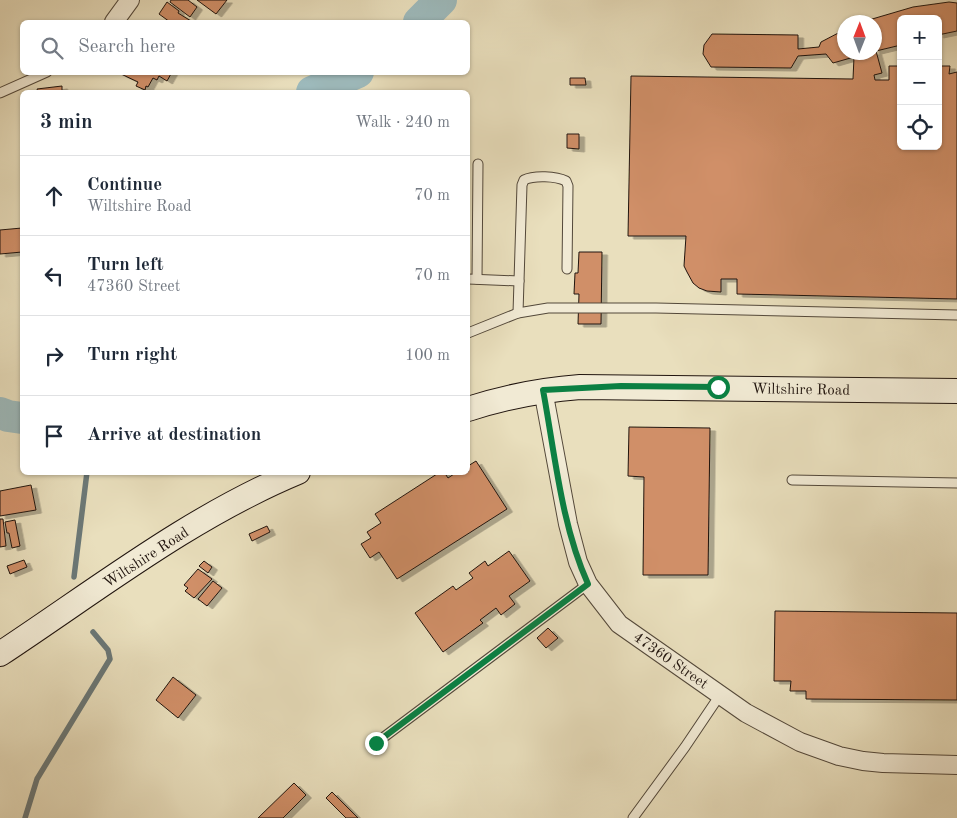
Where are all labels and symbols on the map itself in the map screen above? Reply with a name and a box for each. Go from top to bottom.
north arrow [837,15,882,60]
route start [707,376,730,399]
street label: Wiltshire Road [752,382,850,399]
street label: Wiltshire Road [102,525,192,591]
street label: 47360 Street [630,630,710,692]
route end [365,732,388,755]

